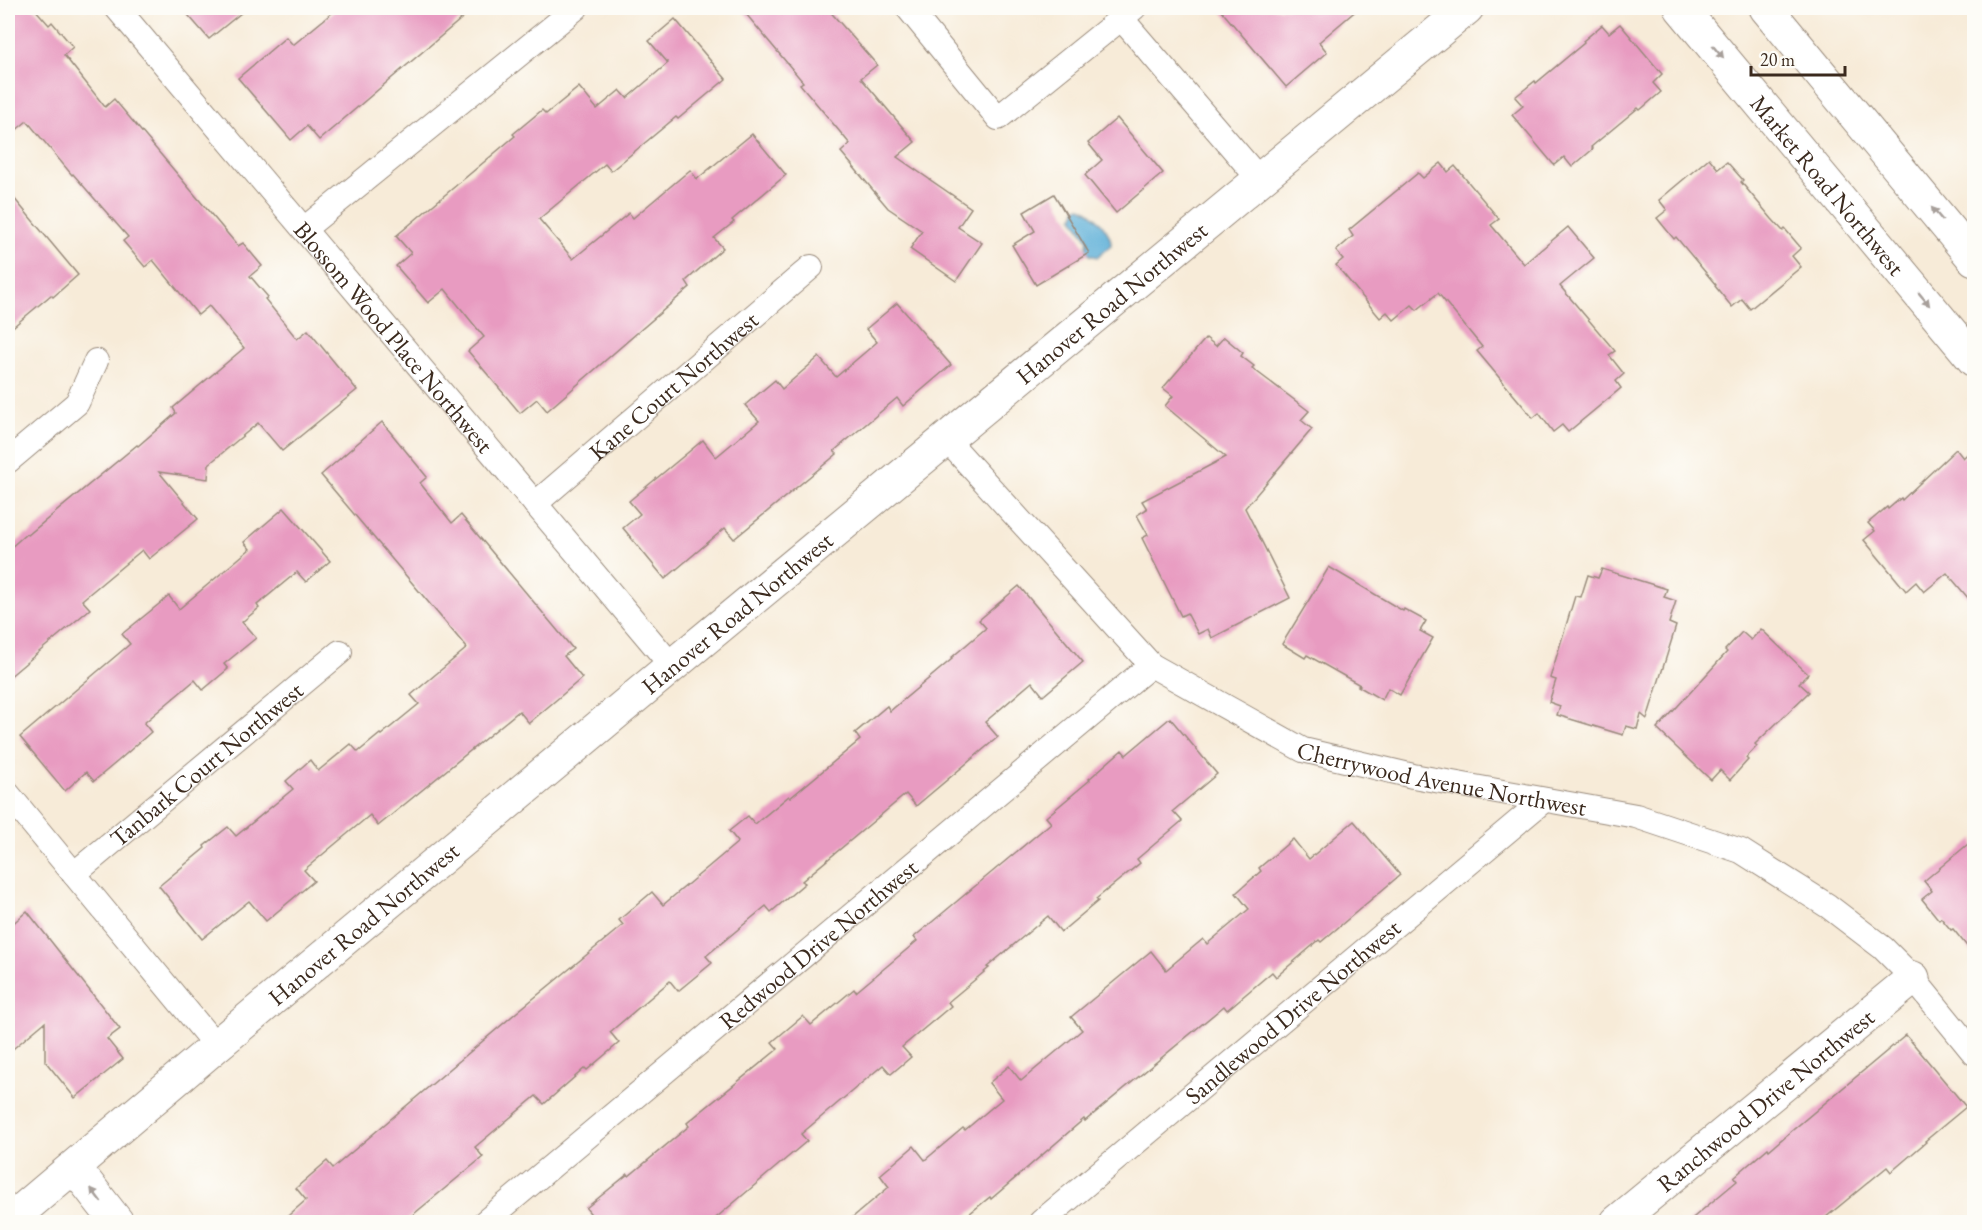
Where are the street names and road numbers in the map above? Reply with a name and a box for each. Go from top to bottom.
street label: Market Road Northwest [1744,88,1913,282]
street label: Blossom Wood Place Northwest [288,214,501,459]
street label: Hanover Road Northwest [1009,214,1213,391]
street label: Kane Court Northwest [582,304,765,467]
street label: Hanover Road Northwest [635,524,839,701]
street label: Tanbark Court Northwest [103,674,309,853]
street label: Cherrywood Avenue Northwest [1294,734,1589,822]
street label: Hanover Road Northwest [261,835,465,1012]
street label: Redwood Drive Northwest [712,851,924,1036]
street label: Sandlewood Drive Northwest [1178,912,1407,1111]
street label: Ranchwood Drive Northwest [1650,1001,1880,1198]

